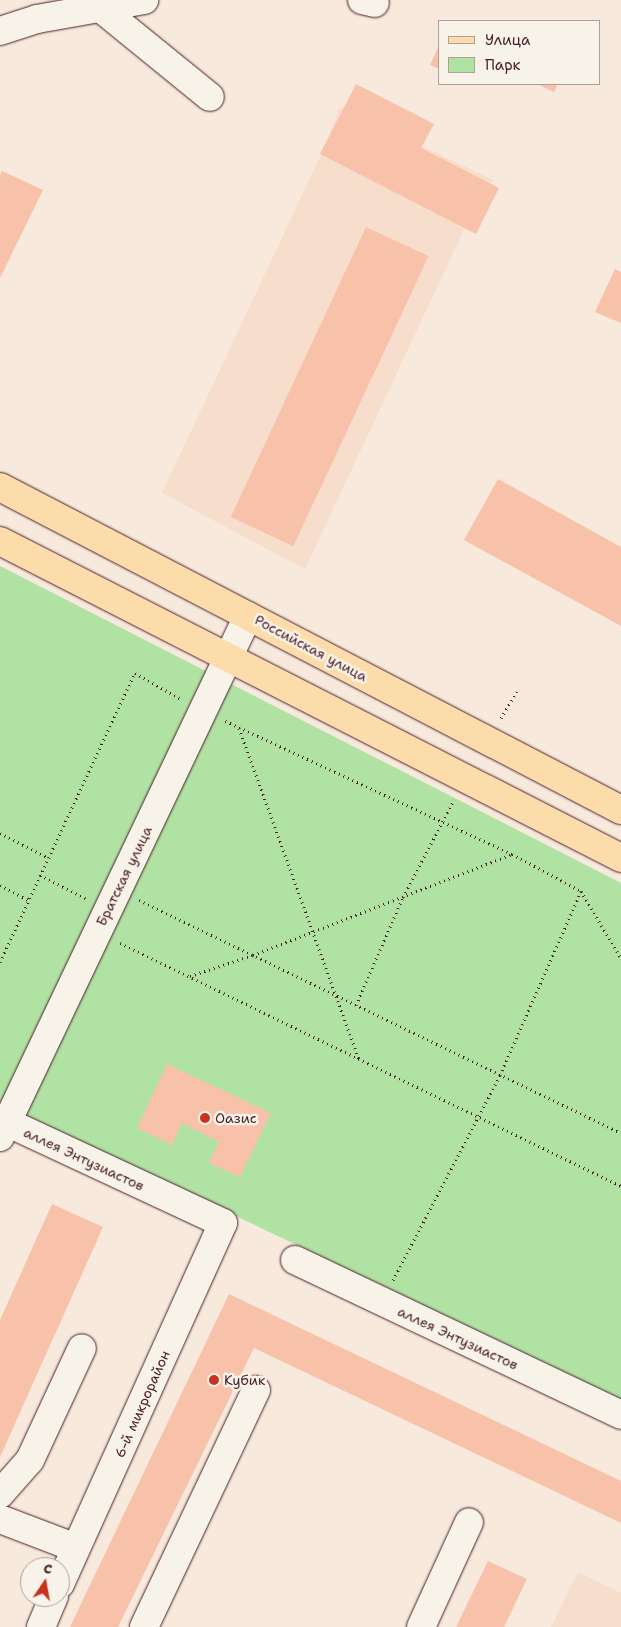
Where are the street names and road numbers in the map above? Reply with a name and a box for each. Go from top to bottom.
street label: Российская улица [252,611,370,685]
street label: Братская улица [93,823,155,929]
street label: аллея Энтузиастов [21,1124,147,1194]
street label: аллея Энтузиастов [395,1303,521,1373]
street label: 6-й микрорайон [111,1348,173,1460]

